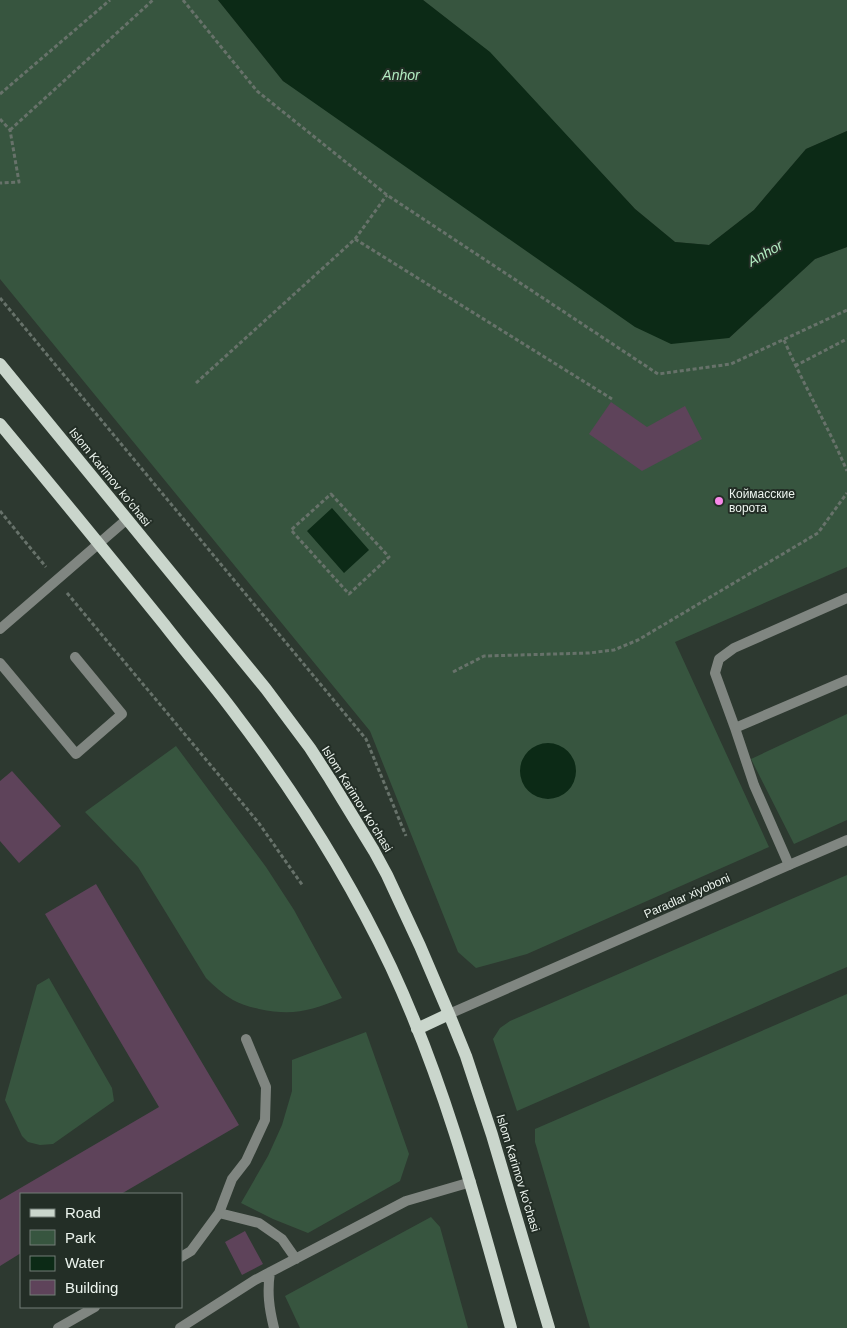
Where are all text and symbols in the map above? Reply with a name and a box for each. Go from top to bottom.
water label: Anhor [381,67,421,83]
water label: Anhor [744,236,786,270]
street label: Islom Karimov ko'chasi [66,425,154,529]
place label: Коймасские ворота [729,487,795,515]
marker: Коймасские ворота [713,495,725,507]
street label: Islom Karimov ko'chasi [319,743,395,855]
street label: Paradlar xiyoboni [642,871,732,921]
street label: Islom Karimov ko'chasi [493,1112,543,1234]
legend [20,1193,182,1308]
text: Road [65,1204,101,1221]
text: Park [65,1229,96,1246]
text: Water [65,1254,104,1271]
text: Building [65,1279,118,1296]

